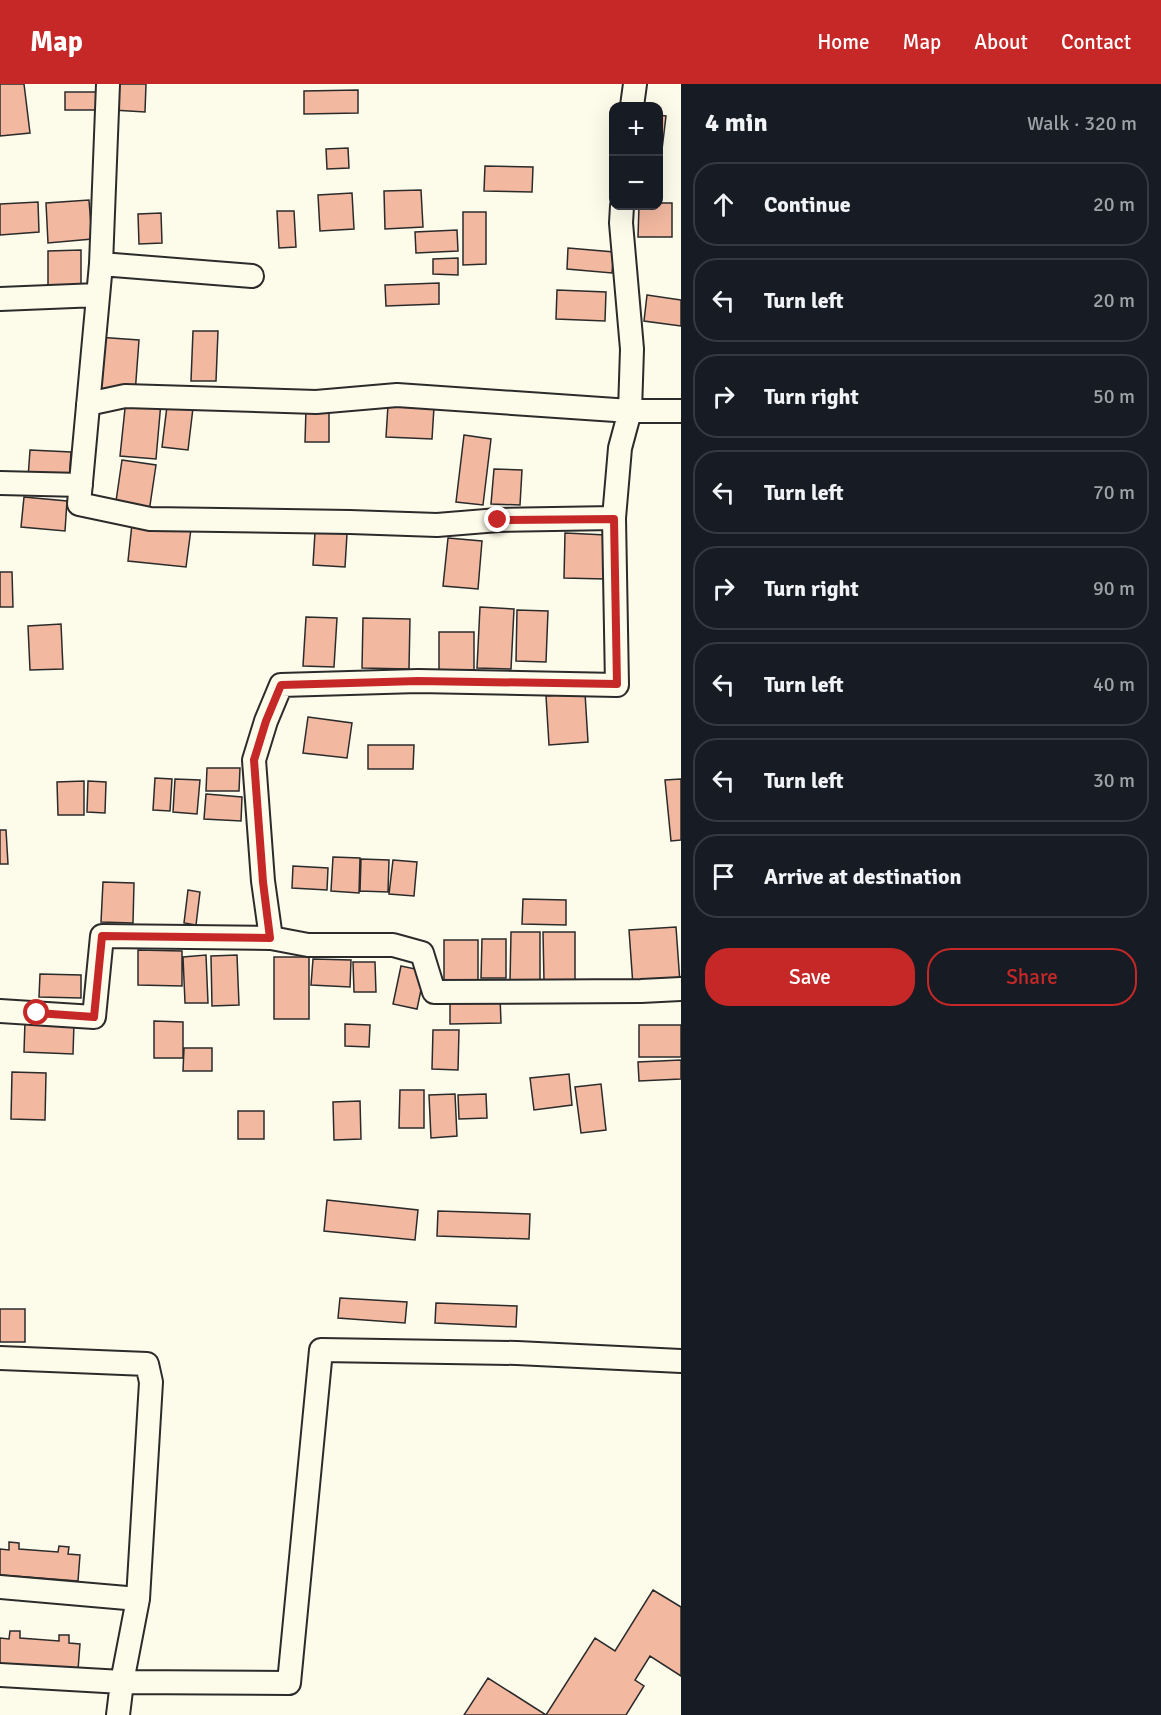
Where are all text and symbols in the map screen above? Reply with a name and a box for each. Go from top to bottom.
text: Map [30,25,83,59]
text: Home [817,29,870,55]
text: Map [903,29,941,55]
text: About [974,29,1028,55]
text: Contact [1061,29,1131,55]
map controls [609,102,663,210]
button: + [609,102,663,156]
text: 4 min [705,107,768,139]
text: Walk · 320 m [1027,111,1137,136]
button: − [609,156,663,210]
icon: ahead [707,188,740,221]
text: Continue [764,191,851,218]
text: 20 m [1093,192,1135,217]
icon: left [707,284,740,317]
text: Turn left [764,287,844,314]
text: 20 m [1093,288,1135,313]
icon: right [707,380,740,413]
text: Turn right [764,383,859,410]
text: 50 m [1093,384,1135,409]
icon: left [707,476,740,509]
text: Turn left [764,479,844,506]
text: 70 m [1093,480,1135,505]
route end [484,506,510,532]
icon: right [707,572,740,605]
text: Turn right [764,575,859,602]
text: 90 m [1093,576,1135,601]
icon: left [707,668,740,701]
text: Turn left [764,671,844,698]
text: 40 m [1093,672,1135,697]
icon: left [707,764,740,797]
text: Turn left [764,767,844,794]
text: 30 m [1093,768,1135,793]
icon: arrive [707,860,740,893]
text: Arrive at destination [764,863,961,890]
button: Save [705,948,915,1006]
button: Share [927,948,1137,1006]
route start [23,999,49,1025]

